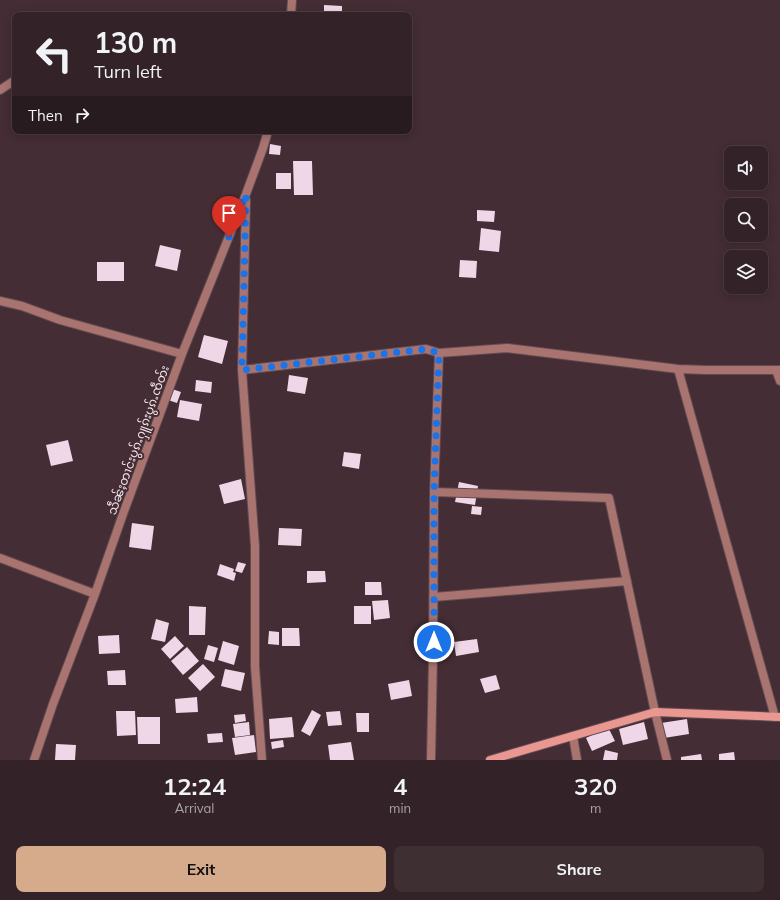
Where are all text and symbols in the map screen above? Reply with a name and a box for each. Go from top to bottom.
text: 130 m [94,25,177,60]
icon: left [28,28,80,80]
text: Turn left [94,60,162,83]
icon: right [71,104,93,126]
text: Then [28,106,63,125]
map controls [724,146,768,294]
button: sound [724,146,768,190]
pin [212,196,246,237]
button: search [724,198,768,242]
icon: arrive [218,202,240,224]
button: layers [724,250,768,294]
street label: သဵၼ်ႈတၢင်းပွၵ်ႉႁူၵ်းပွၵ်ႉၸဵတ်း [103,363,175,518]
position arrow [413,621,455,663]
text: 12:24 [163,771,226,801]
text: 4 [393,771,407,801]
text: 320 [574,771,617,801]
text: Arrival [175,800,214,816]
text: min [389,800,411,816]
text: m [590,800,601,816]
button: Exit [16,846,386,892]
button: Share [394,846,764,892]

